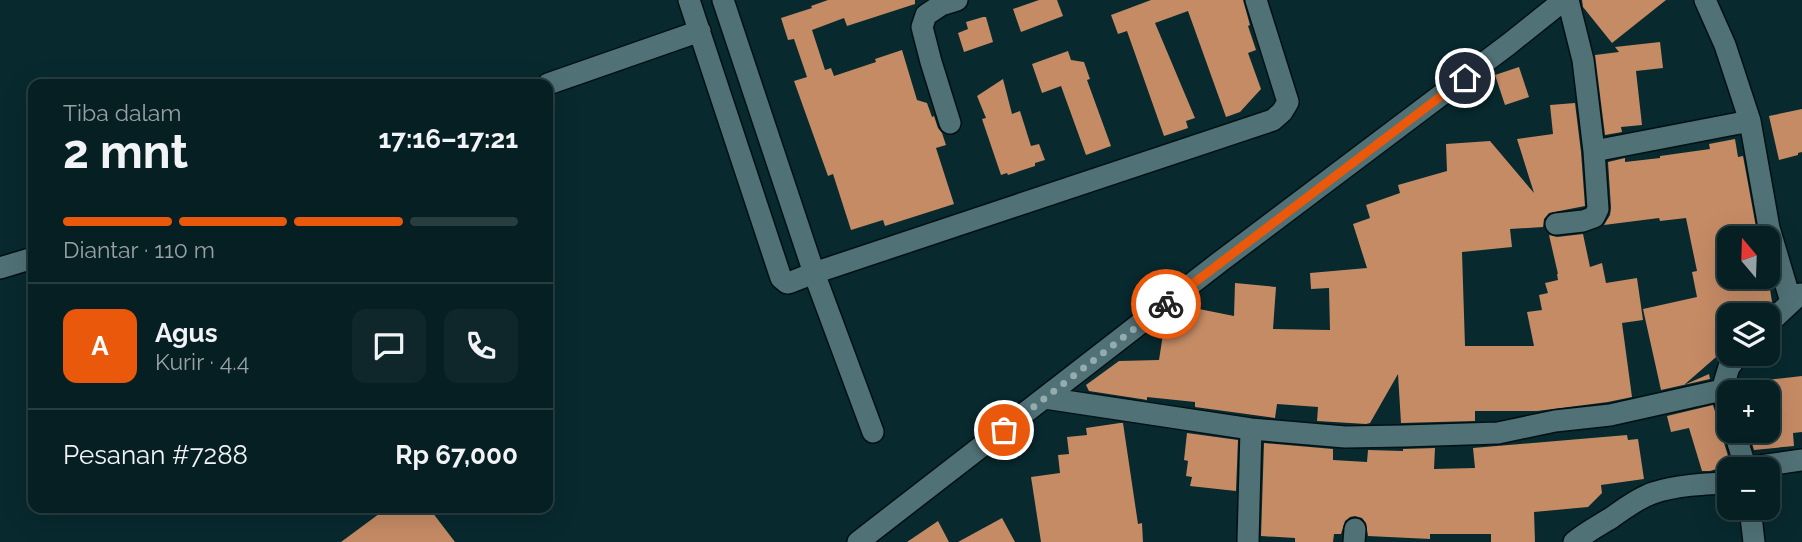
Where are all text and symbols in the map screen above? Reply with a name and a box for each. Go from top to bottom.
pin [1435,48,1495,108]
icon: home [1446,59,1484,97]
text: Tiba dalam [63,99,181,126]
text: 17:16–17:21 [378,124,518,154]
text: 2 mnt [63,125,188,179]
north arrow [1717,226,1780,289]
map controls [1717,226,1780,520]
text: Diantar · 110 m [63,236,215,263]
courier [1131,269,1201,339]
icon: bike [1147,285,1185,323]
button: layers [1717,303,1780,366]
button: chat [352,309,426,383]
button: phone [444,309,518,383]
text: Agus [155,318,217,348]
text: A [91,331,109,361]
text: Kurir · 4.4 [155,348,249,375]
button: + [1717,380,1780,443]
pin [974,400,1034,460]
icon: bag [985,411,1023,449]
text: Pesanan #7288 [63,440,248,470]
text: Rp 67,000 [395,440,518,470]
button: − [1717,457,1780,520]

